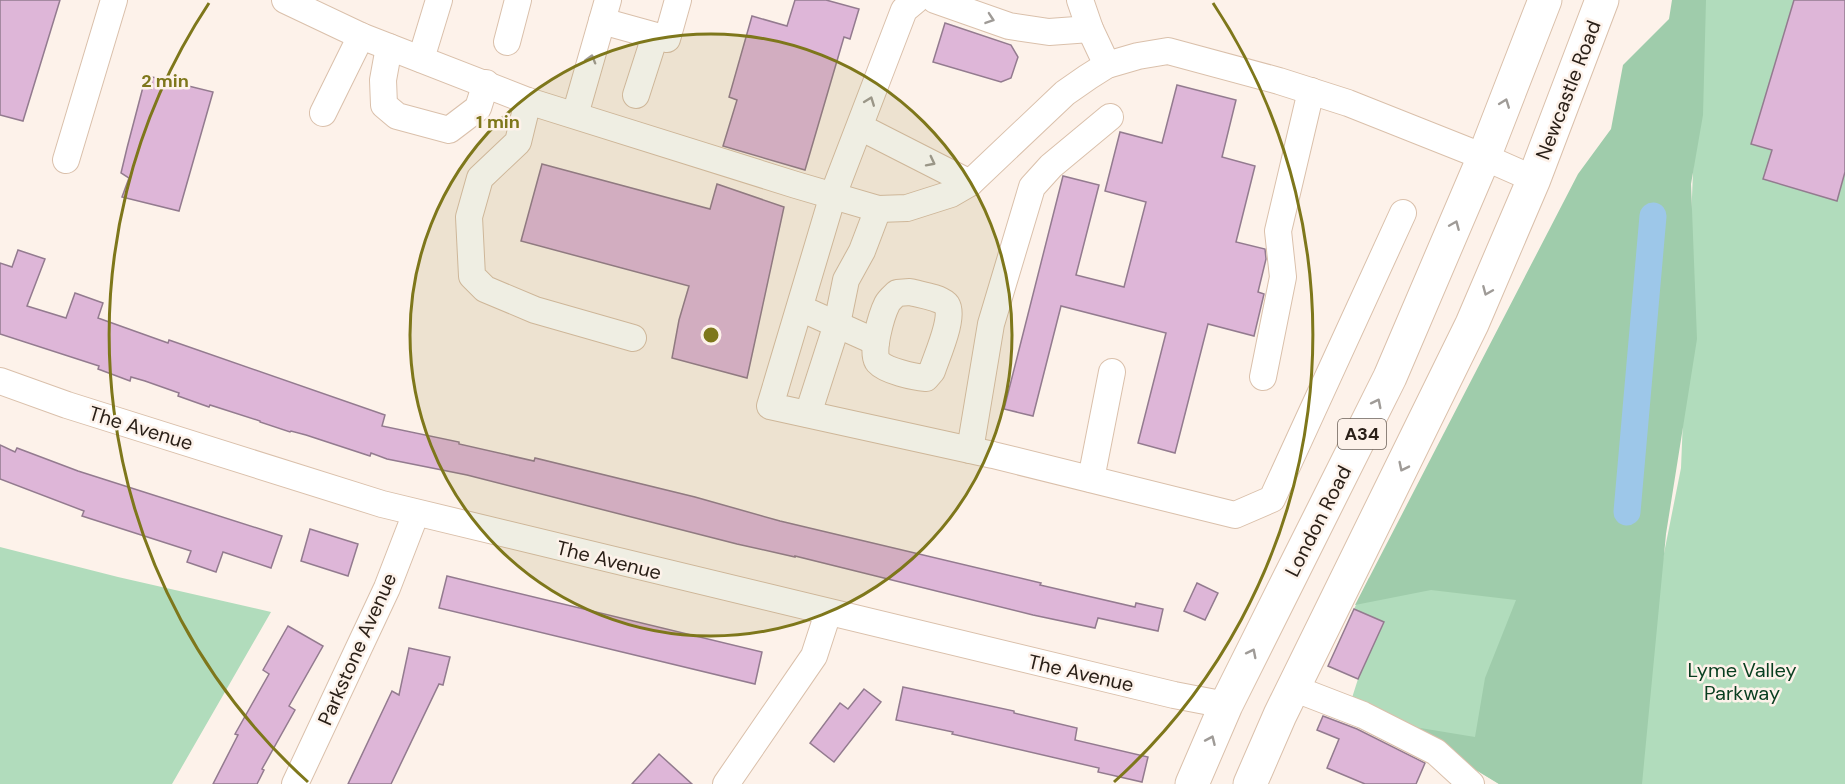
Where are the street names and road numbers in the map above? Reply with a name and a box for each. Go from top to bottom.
street label: Newcastle Road [1530,17,1606,163]
street label: The Avenue [86,400,196,456]
road number: A34 [1338,419,1386,449]
street label: London Road [1279,461,1357,581]
street label: The Avenue [554,534,664,586]
street label: Parkstone Avenue [312,569,402,729]
street label: The Avenue [1026,648,1136,698]

